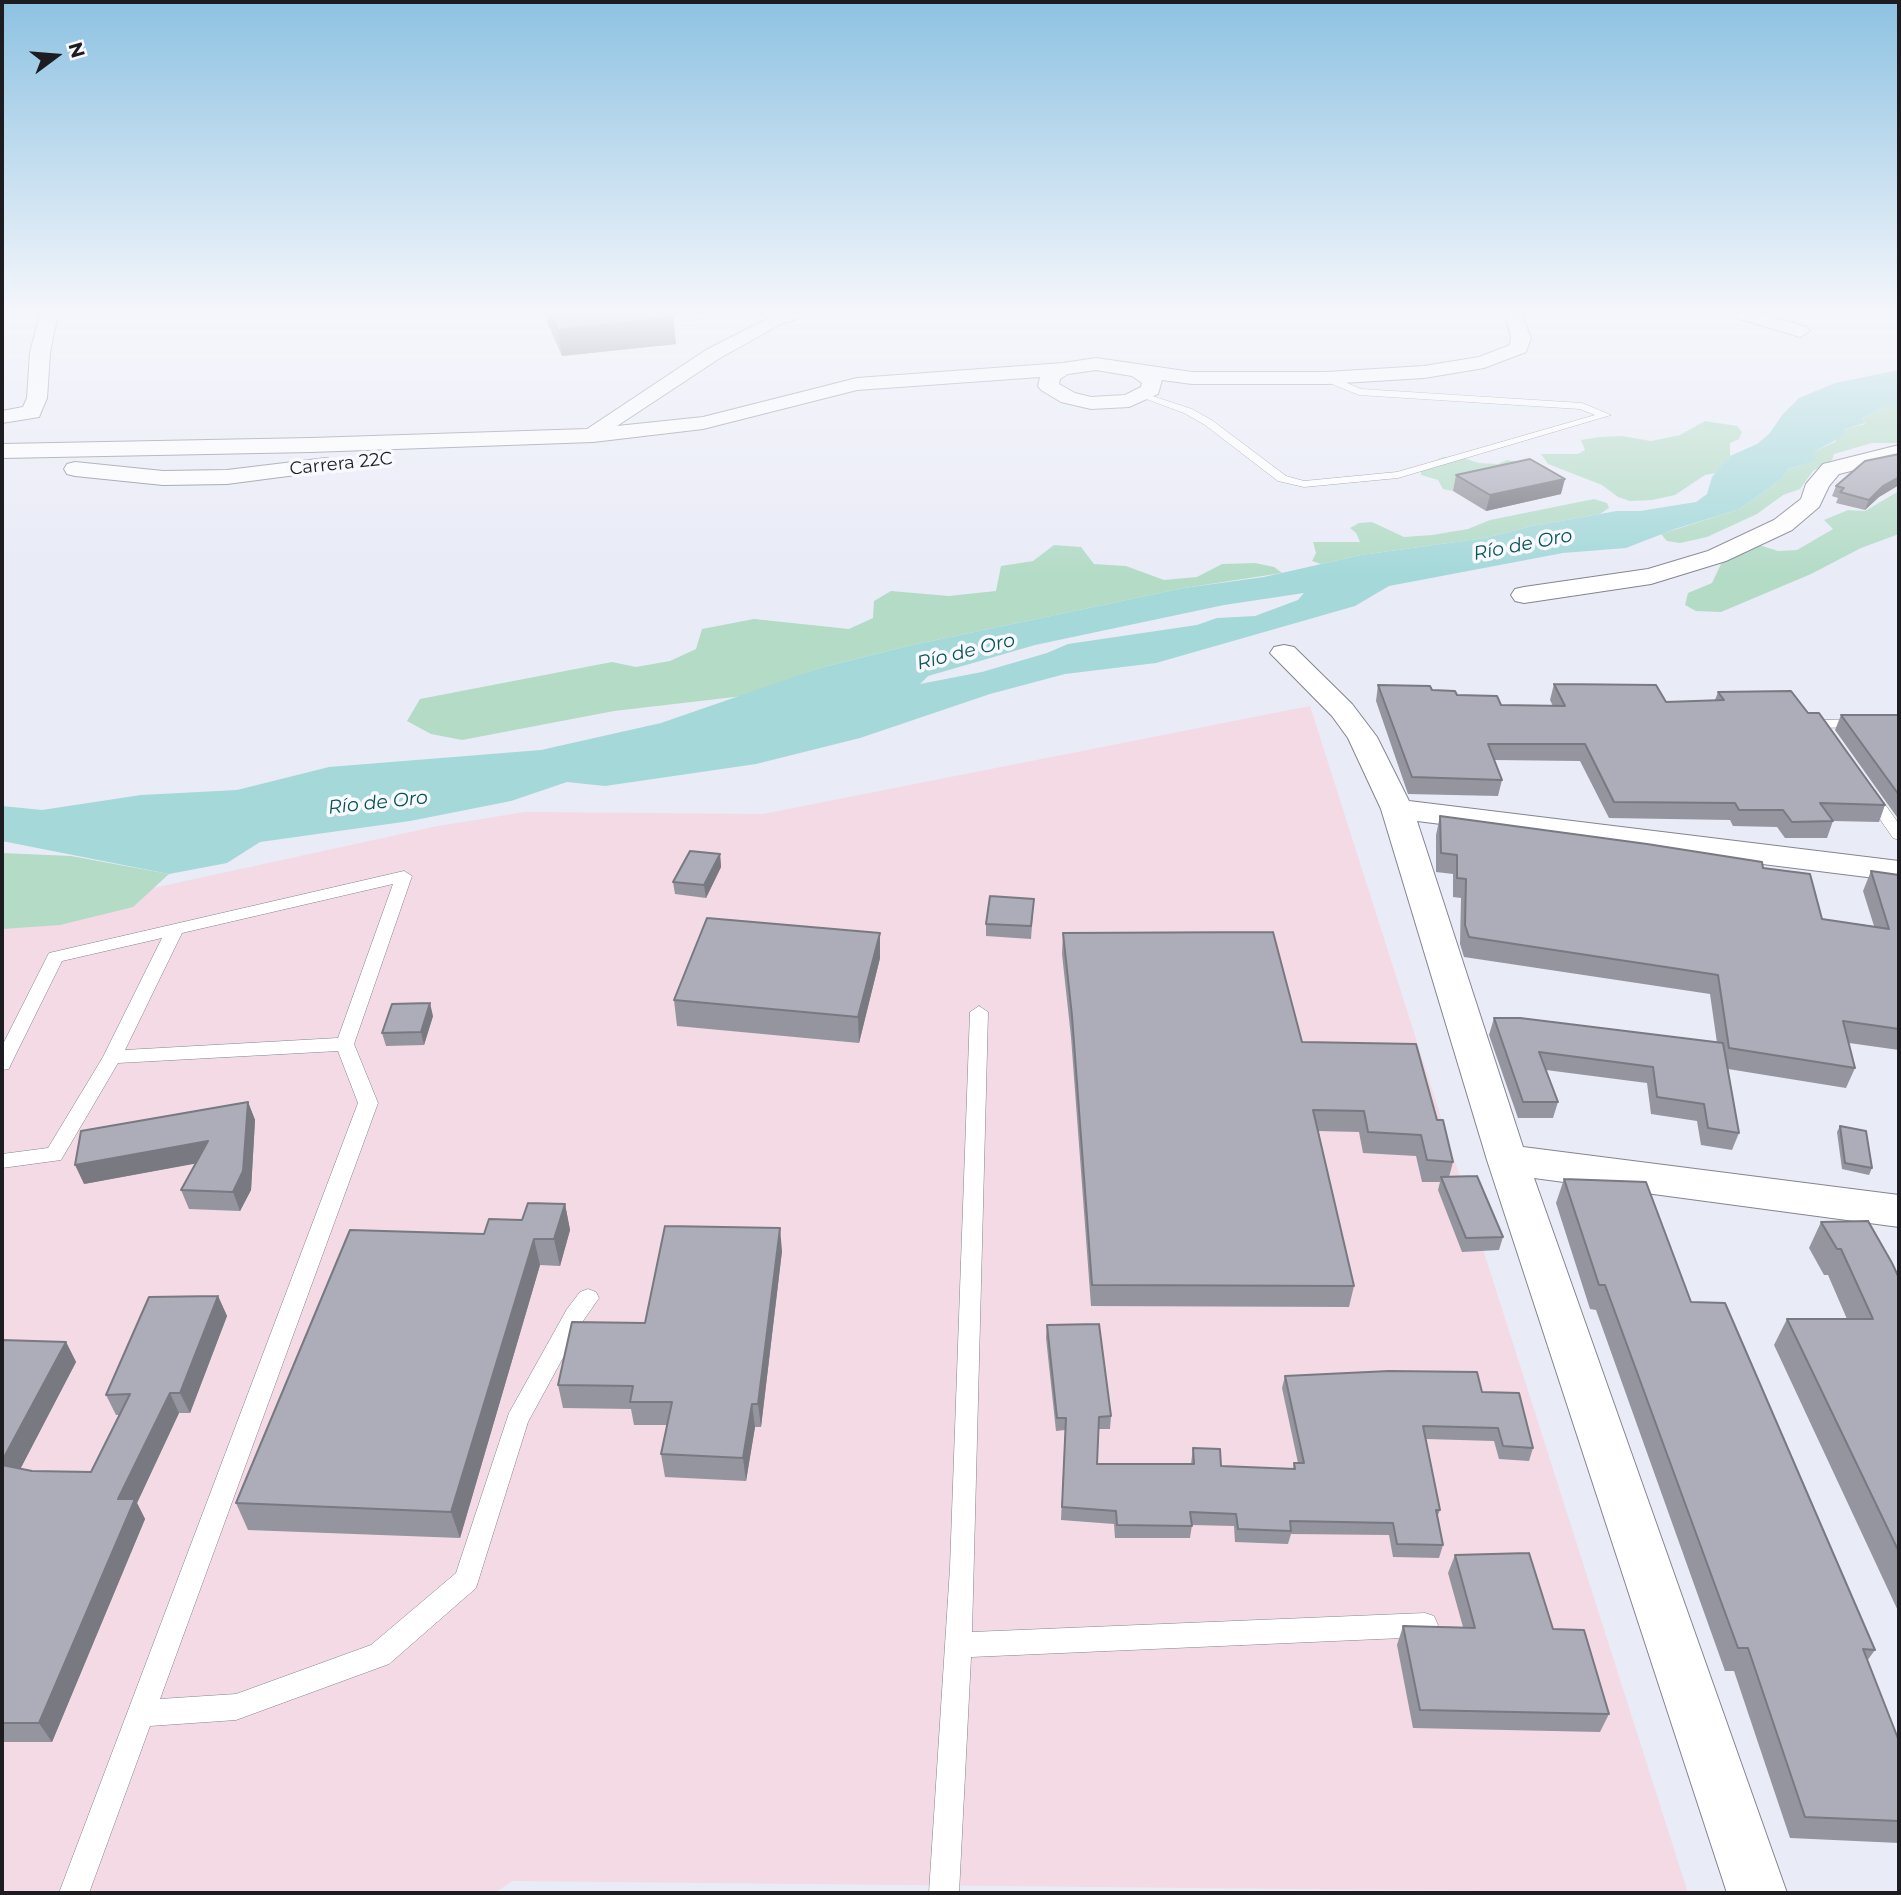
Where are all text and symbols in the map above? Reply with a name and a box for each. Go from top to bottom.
north arrow [21,21,91,91]
text: N [63,40,90,61]
street label: Carrera 22C [289,448,393,480]
water label: Río de Oro [1472,524,1574,566]
water label: Río de Oro [915,629,1017,675]
water label: Río de Oro [327,786,429,820]

